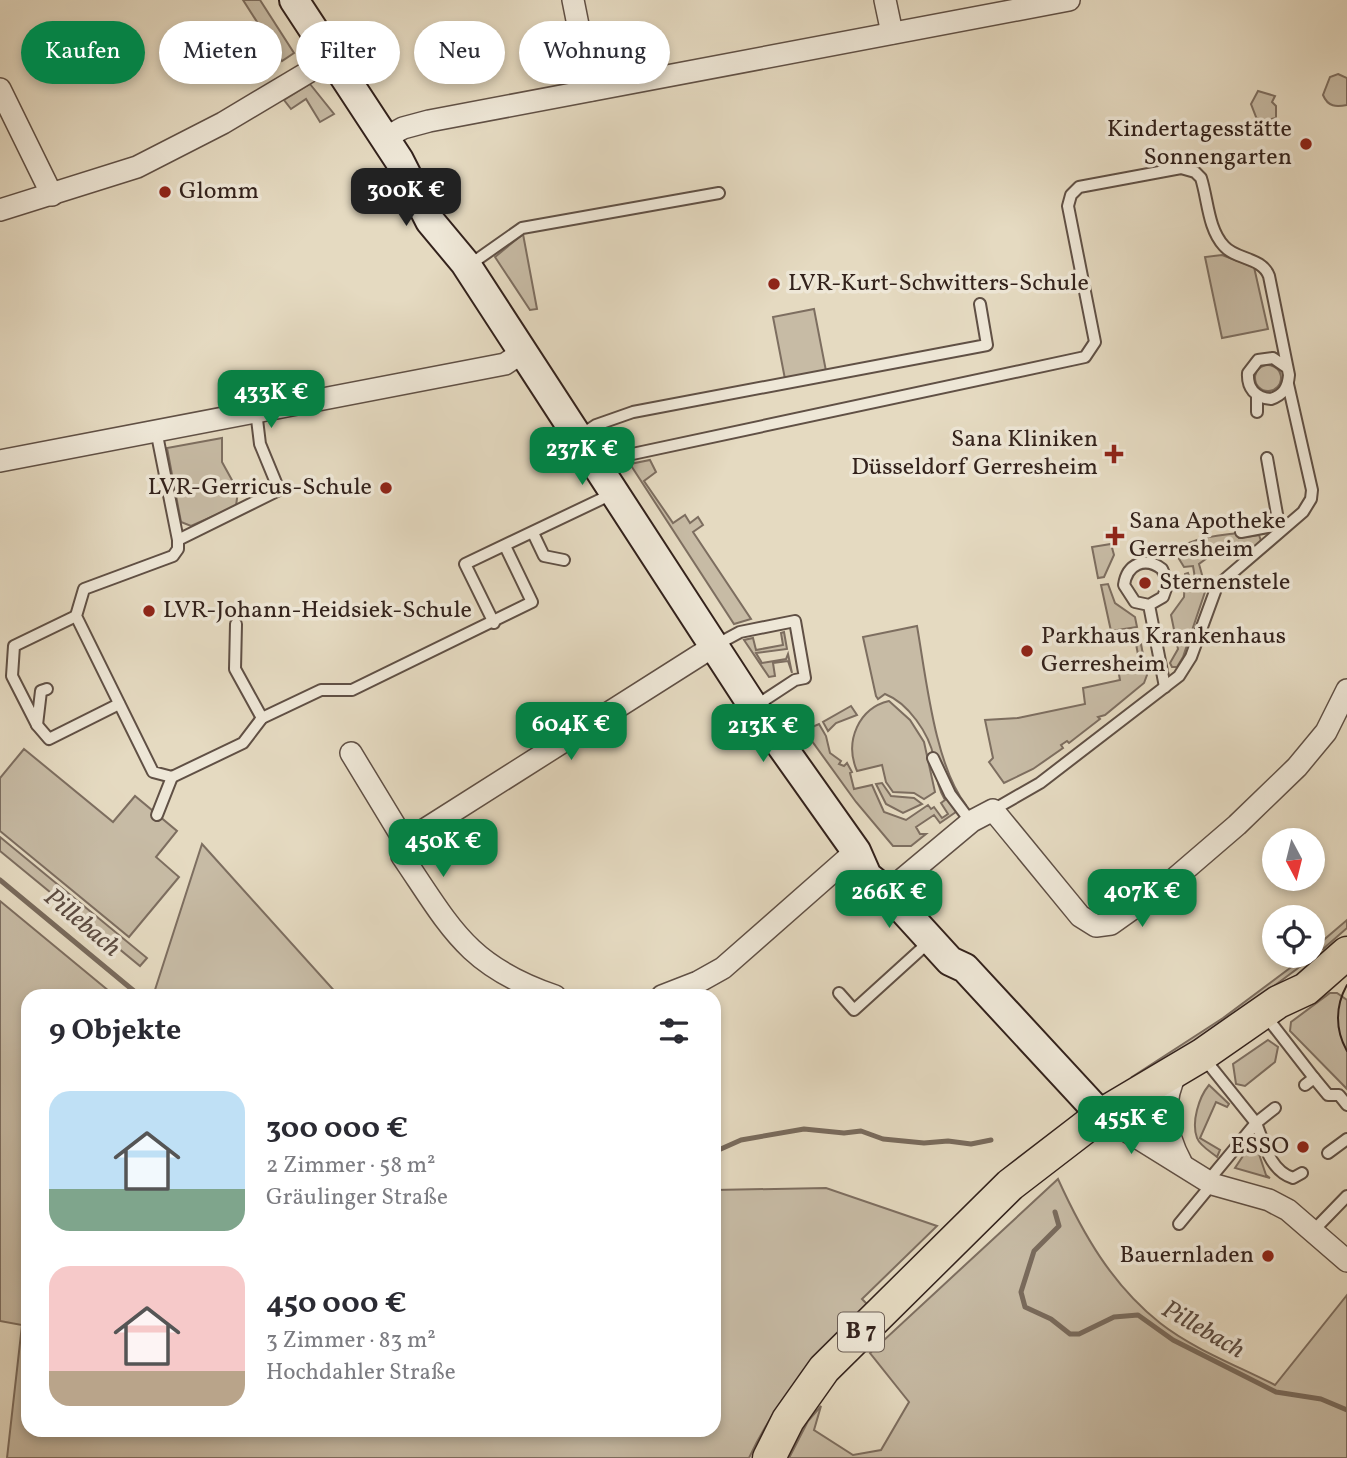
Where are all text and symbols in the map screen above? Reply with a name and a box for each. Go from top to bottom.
chip: Kaufen [21,21,145,84]
chip: Mieten [159,21,282,84]
chip: Filter [296,21,400,84]
chip: Neu [414,21,505,84]
chip: Wohnung [519,21,670,84]
place label: Kindertagesstätte Sonnengarten [1107,113,1292,175]
marker: Kindertagesstätte Sonnengarten [1298,136,1314,152]
pin: 300K € [349,168,463,228]
place label: Glomm [179,175,259,209]
text: 300K € [367,175,445,207]
marker: Glomm [157,184,173,200]
place label: LVR-Kurt-Schwitters-Schule [788,267,1089,301]
marker: LVR-Kurt-Schwitters-Schule [766,276,782,292]
pin: 433K € [214,370,328,430]
text: 433K € [234,377,308,409]
place label: Sana Kliniken Düsseldorf Gerresheim [851,423,1098,485]
pin: 237K € [525,428,639,487]
text: 237K € [546,434,618,466]
marker: Sana Kliniken Düsseldorf Gerresheim [1104,444,1124,464]
place label: LVR-Gerricus-Schule [148,471,372,505]
marker: LVR-Gerricus-Schule [378,480,394,496]
place label: Sana Apotheke Gerresheim [1129,505,1286,567]
marker: Sana Apotheke Gerresheim [1107,528,1123,544]
place label: Sternenstele [1159,566,1290,600]
marker: Sternenstele [1137,575,1153,591]
place label: LVR-Johann-Heidsiek-Schule [163,594,472,628]
marker: LVR-Johann-Heidsiek-Schule [141,603,157,619]
place label: Parkhaus Krankenhaus Gerresheim [1041,620,1286,682]
marker: Parkhaus Krankenhaus Gerresheim [1019,643,1035,659]
pin: 604K € [514,702,628,762]
pin: 213K € [706,704,820,764]
text: 604K € [532,709,610,741]
text: 213K € [727,711,799,743]
pin: 450K € [386,820,500,879]
text: 450K € [405,826,481,858]
north arrow [1262,828,1325,891]
map controls [1262,828,1325,968]
pin: 266K € [832,870,946,930]
pin: 407K € [1085,870,1199,929]
text: 407K € [1104,876,1180,908]
text: 266K € [851,877,927,909]
water label: Pillebach [36,880,128,966]
button: locate [1262,905,1325,968]
text: 9 Objekte [49,1010,181,1052]
icon: filters [655,1012,693,1050]
pin: 455K € [1074,1096,1188,1156]
text: 455K € [1094,1103,1168,1135]
text: 300 000 € [266,1108,408,1150]
icon: home [105,1119,189,1203]
place label: ESSO [1231,1130,1289,1164]
marker: ESSO [1295,1139,1311,1155]
text: 2 Zimmer · 58 m² [266,1150,436,1182]
text: Gräulinger Straße [266,1182,448,1214]
place label: Bauernladen [1119,1239,1254,1273]
marker: Bauernladen [1260,1248,1276,1264]
text: 450 000 € [266,1283,407,1325]
water label: Pillebach [1155,1292,1251,1368]
icon: home [105,1294,189,1378]
road number: B 7 [838,1312,884,1352]
text: 3 Zimmer · 83 m² [266,1325,436,1357]
text: Hochdahler Straße [266,1357,456,1389]

